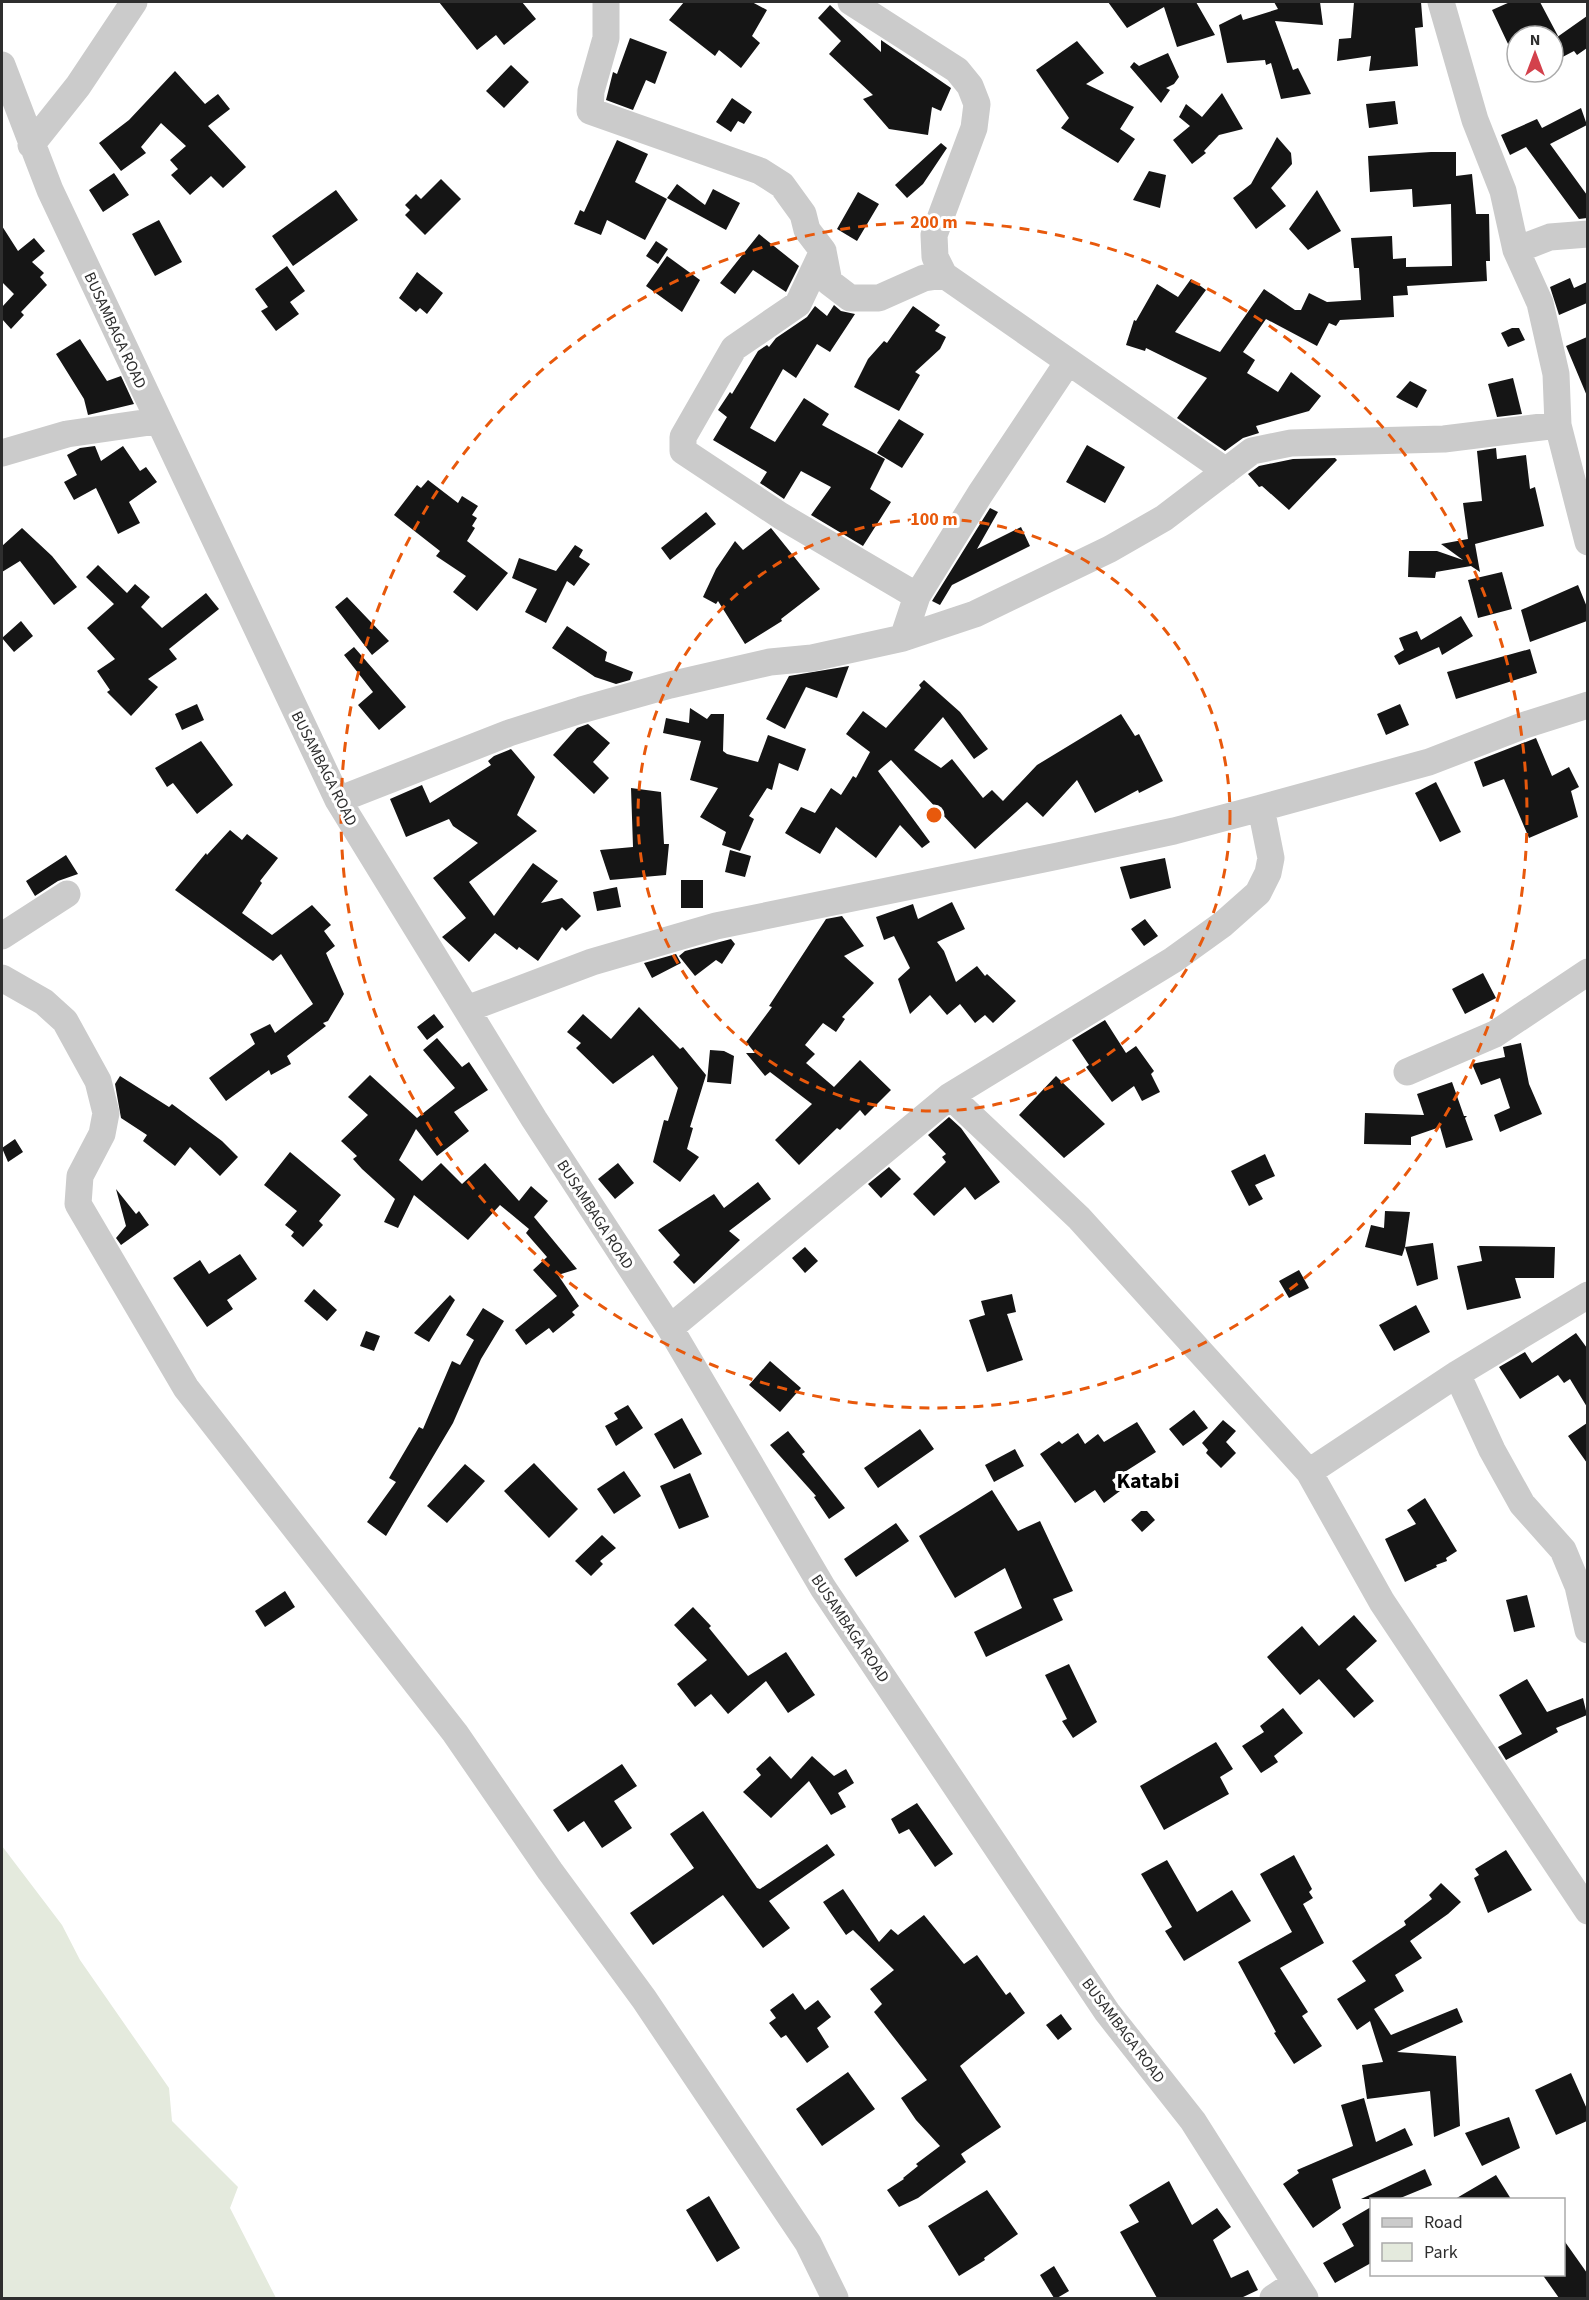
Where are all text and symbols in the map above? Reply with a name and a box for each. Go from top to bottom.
north arrow [1505,24,1565,84]
text: N [1530,29,1540,51]
text: 200 m [910,210,958,235]
street label: BUSAMBAGA ROAD [78,269,152,392]
text: 100 m [910,507,958,532]
street label: BUSAMBAGA ROAD [286,707,363,830]
centre of rings [924,805,944,825]
street label: BUSAMBAGA ROAD [552,1156,639,1274]
district label: Katabi [1117,1465,1179,1497]
street label: BUSAMBAGA ROAD [806,1570,895,1687]
street label: BUSAMBAGA ROAD [1076,1974,1170,2088]
legend [1370,2198,1565,2276]
text: Road [1424,2210,1463,2235]
text: Park [1424,2240,1458,2265]

